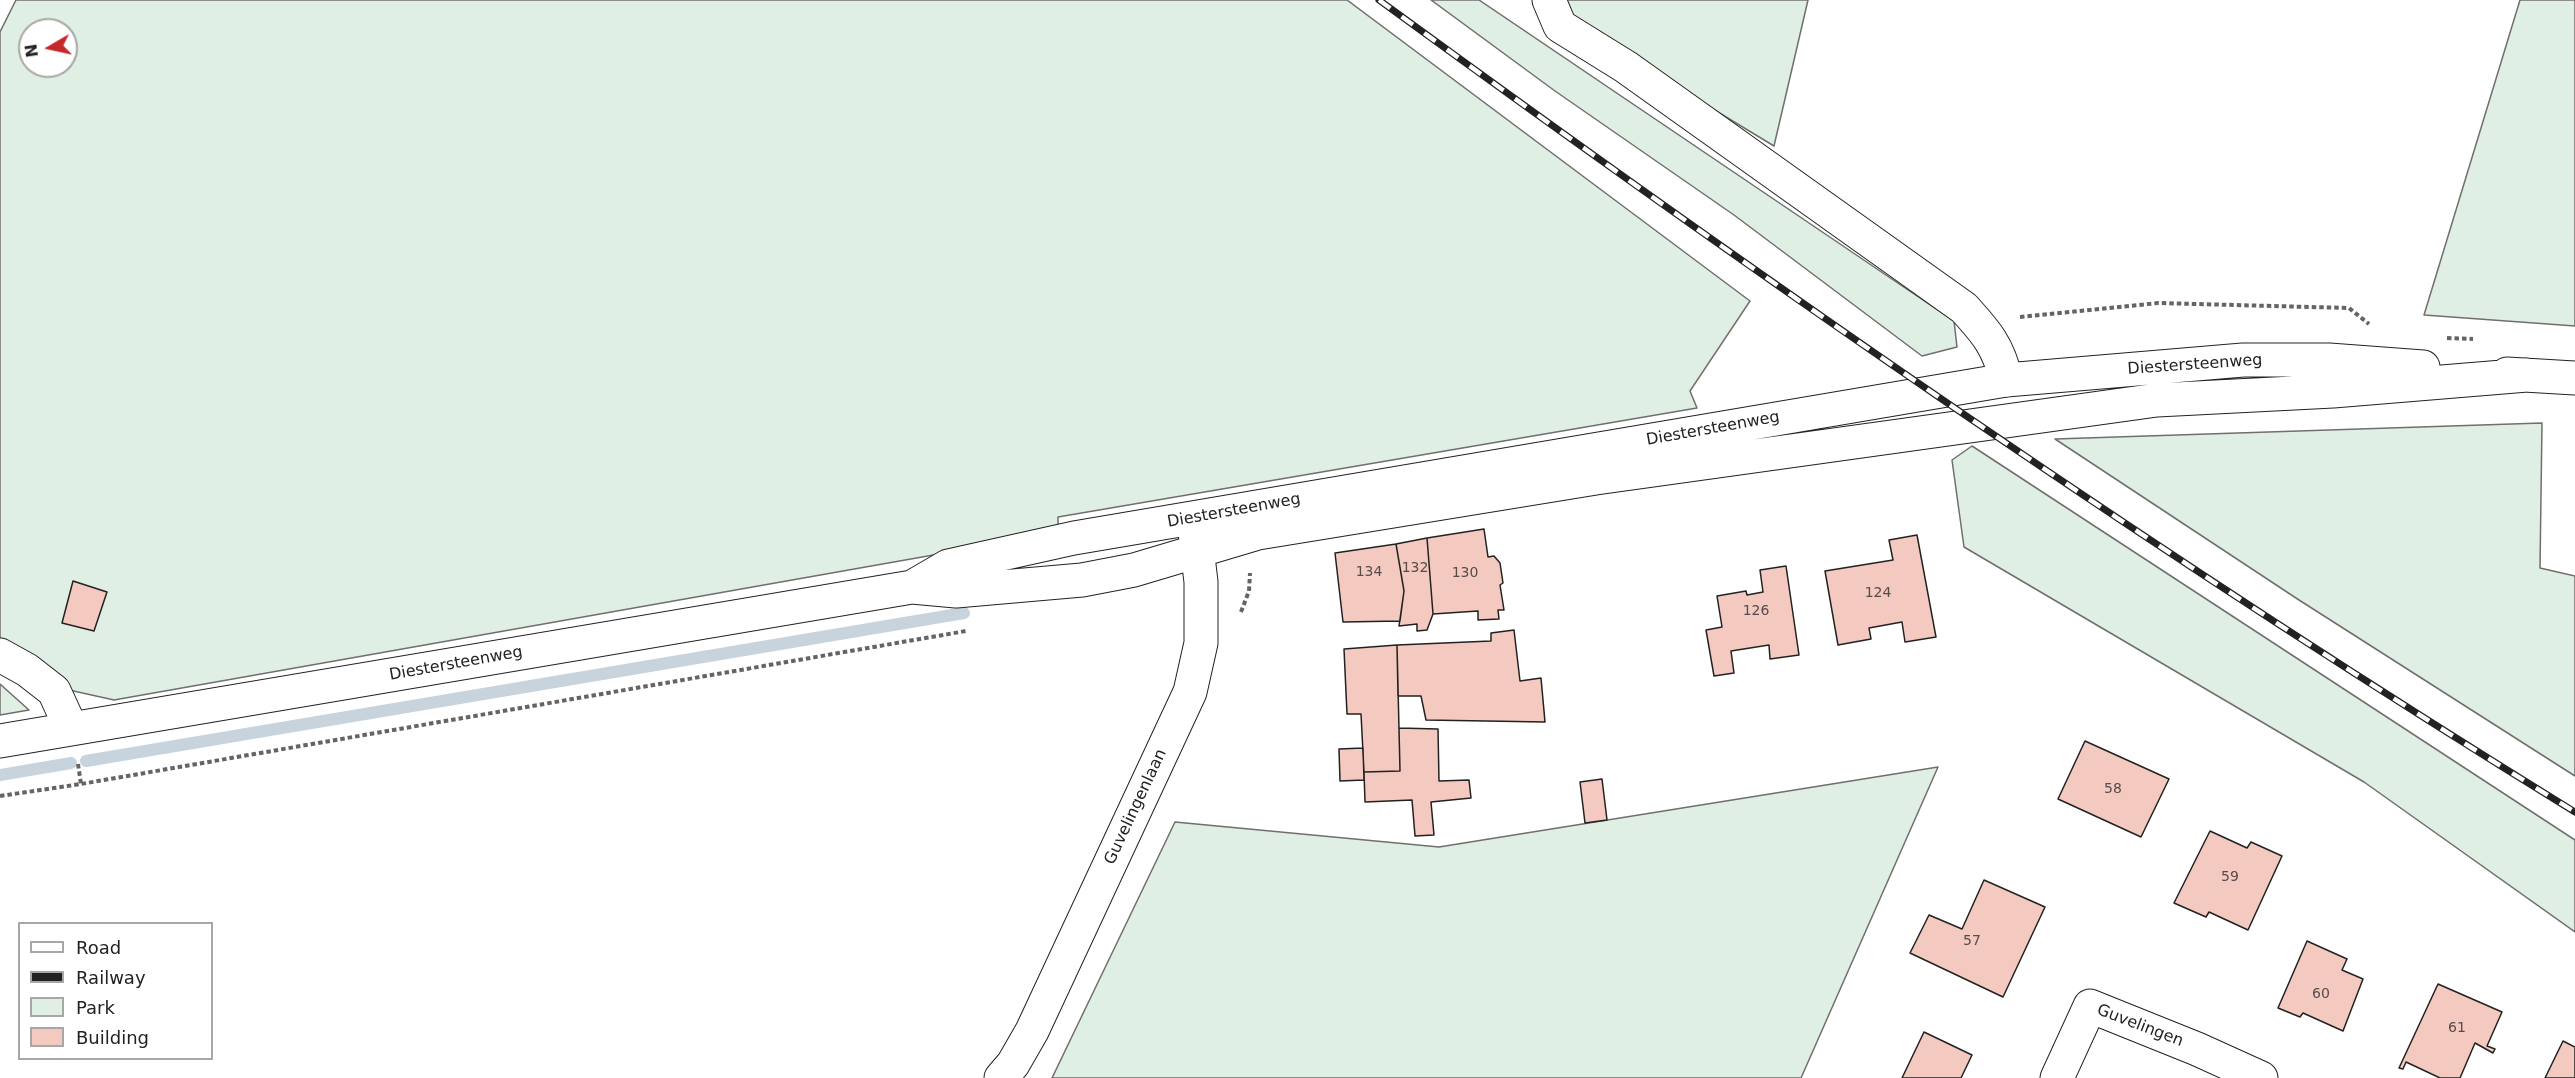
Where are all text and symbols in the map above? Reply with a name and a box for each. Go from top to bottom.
north arrow [18,18,78,78]
text: N [21,42,42,59]
street label: Diestersteenweg [2127,351,2263,379]
street label: Diestersteenweg [1645,408,1781,450]
street label: Diestersteenweg [1166,490,1302,532]
house number: 132 [1402,560,1428,576]
house number: 134 [1356,564,1382,580]
house number: 130 [1452,565,1478,581]
house number: 124 [1865,585,1891,601]
house number: 126 [1743,603,1769,619]
street label: Diestersteenweg [388,643,524,685]
street label: Guvelingenlaan [1101,746,1171,868]
house number: 58 [2104,781,2122,797]
house number: 59 [2221,869,2239,885]
legend [18,922,213,1060]
house number: 57 [1963,933,1981,949]
text: Road [76,937,121,958]
text: Railway [76,967,146,988]
house number: 60 [2312,986,2330,1002]
text: Park [76,997,115,1018]
street label: Guvelingen [2094,1001,2186,1051]
house number: 61 [2448,1020,2466,1036]
text: Building [76,1027,149,1048]

